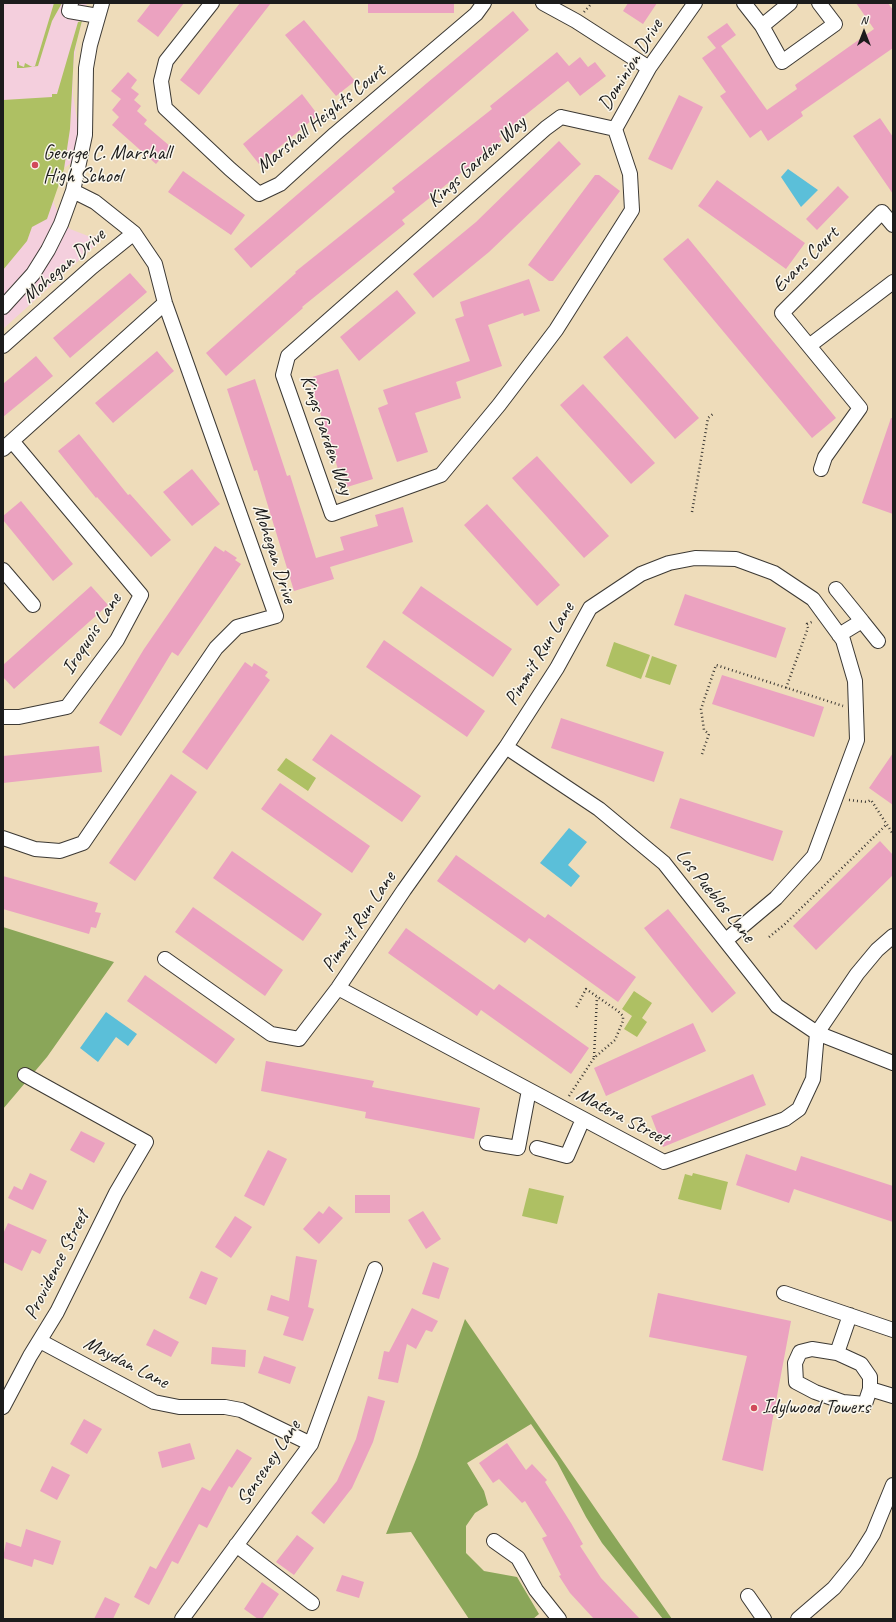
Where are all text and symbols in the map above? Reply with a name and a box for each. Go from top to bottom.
north arrow [844,12,884,52]
text: N [861,13,867,27]
street label: Dominion Drive [593,15,669,115]
street label: Marshall Heights Court [251,59,391,179]
street label: Kings Garden Way [422,111,532,213]
place label: George C. Marshall High School [43,142,171,189]
marker: George C. Marshall High School [30,160,40,170]
street label: Evans Court [768,222,844,298]
street label: Mohegan Drive [18,223,110,309]
street label: Kings Garden Way [294,372,358,498]
street label: Mohegan Drive [247,502,301,606]
street label: Iroquois Lane [57,589,127,679]
street label: Pimmit Run Lane [500,598,580,710]
street label: Los Pueblos Lane [670,844,760,948]
street label: Pimmit Run Lane [317,867,401,977]
street label: Matera Street [572,1083,672,1151]
street label: Providence Street [19,1206,95,1324]
street label: Maydan Lane [80,1331,172,1395]
place label: Idylwood Towers [762,1396,870,1420]
marker: Idylwood Towers [749,1403,759,1413]
street label: Senseney Lane [232,1416,306,1510]

